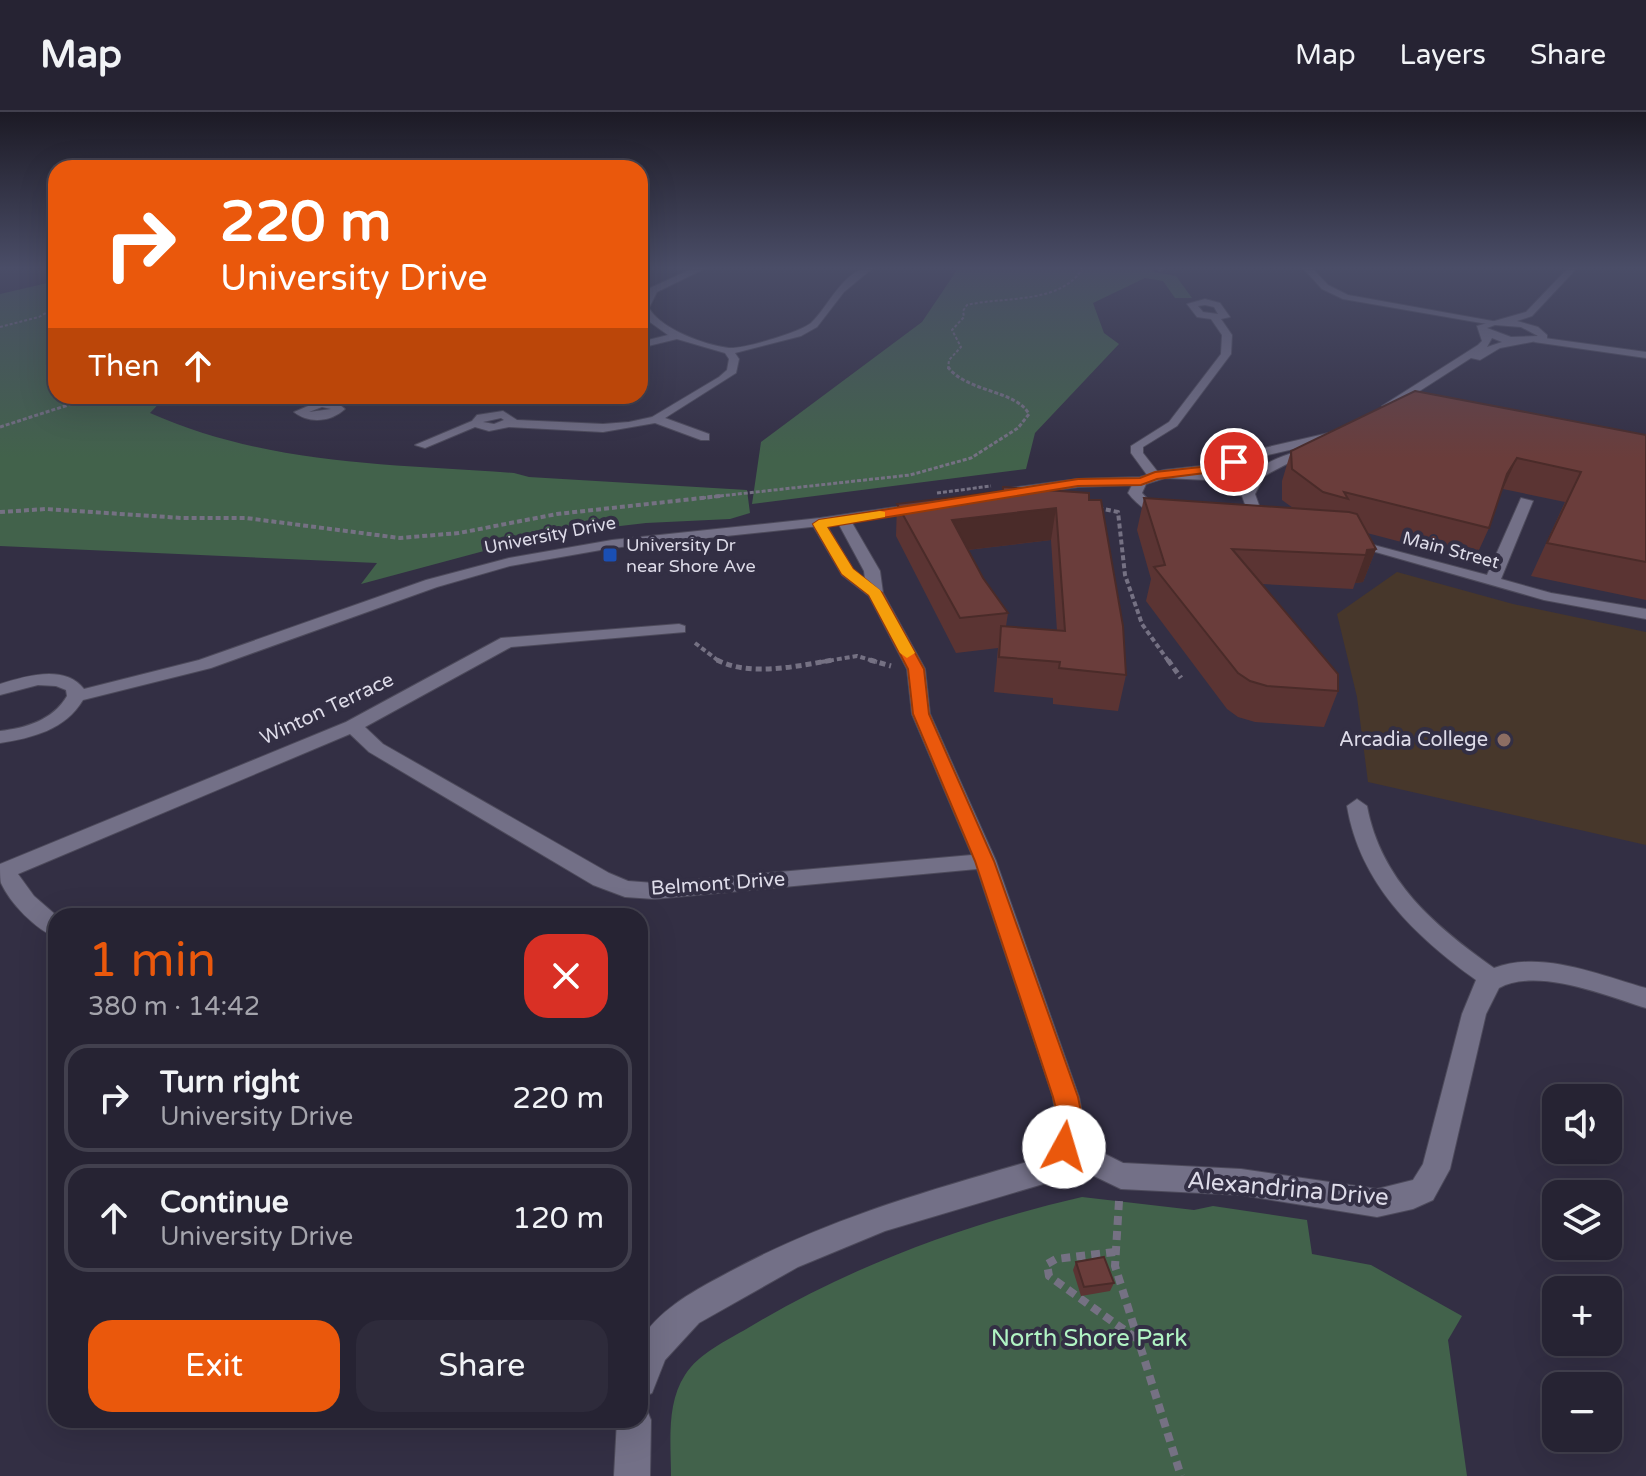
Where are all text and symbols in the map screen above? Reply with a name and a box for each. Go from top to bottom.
text: Map [40,32,122,78]
text: Map [1295,38,1356,72]
text: Layers [1400,38,1486,72]
text: Share [1530,38,1606,72]
text: 220 m [220,189,391,256]
icon: right [88,192,192,296]
text: University Drive [220,257,488,300]
icon: ahead [176,344,220,388]
text: Then [88,348,160,385]
pin [1200,428,1268,496]
icon: arrive [1212,440,1256,484]
street label: University Drive [482,511,618,559]
street label: Main Street [1400,527,1502,573]
place label: University Dr near Shore Ave [626,534,756,577]
marker: University Dr near Shore Ave [601,546,619,564]
street label: Winton Terrace [256,668,398,750]
place label: Arcadia College [1339,728,1488,752]
marker: Arcadia College [1495,731,1513,749]
street label: Belmont Drive [650,867,786,901]
text: 1 min [88,932,216,990]
button: close [524,934,608,1018]
text: 380 m · 14:42 [88,991,260,1022]
text: Turn right [160,1064,300,1101]
icon: right [92,1076,136,1120]
text: 220 m [512,1080,604,1117]
map controls [1542,1084,1622,1452]
button: sound [1542,1084,1622,1164]
text: University Drive [160,1101,353,1132]
position arrow [1022,1105,1106,1189]
street label: Alexandrina Drive [1186,1166,1390,1212]
button: layers [1542,1180,1622,1260]
text: Continue [160,1184,289,1221]
icon: ahead [92,1196,136,1240]
text: 120 m [512,1200,604,1237]
text: University Drive [160,1221,353,1252]
button: + [1542,1276,1622,1356]
button: Exit [88,1320,340,1412]
button: Share [356,1320,608,1412]
park label: North Shore Park [991,1324,1187,1353]
button: − [1542,1372,1622,1452]

